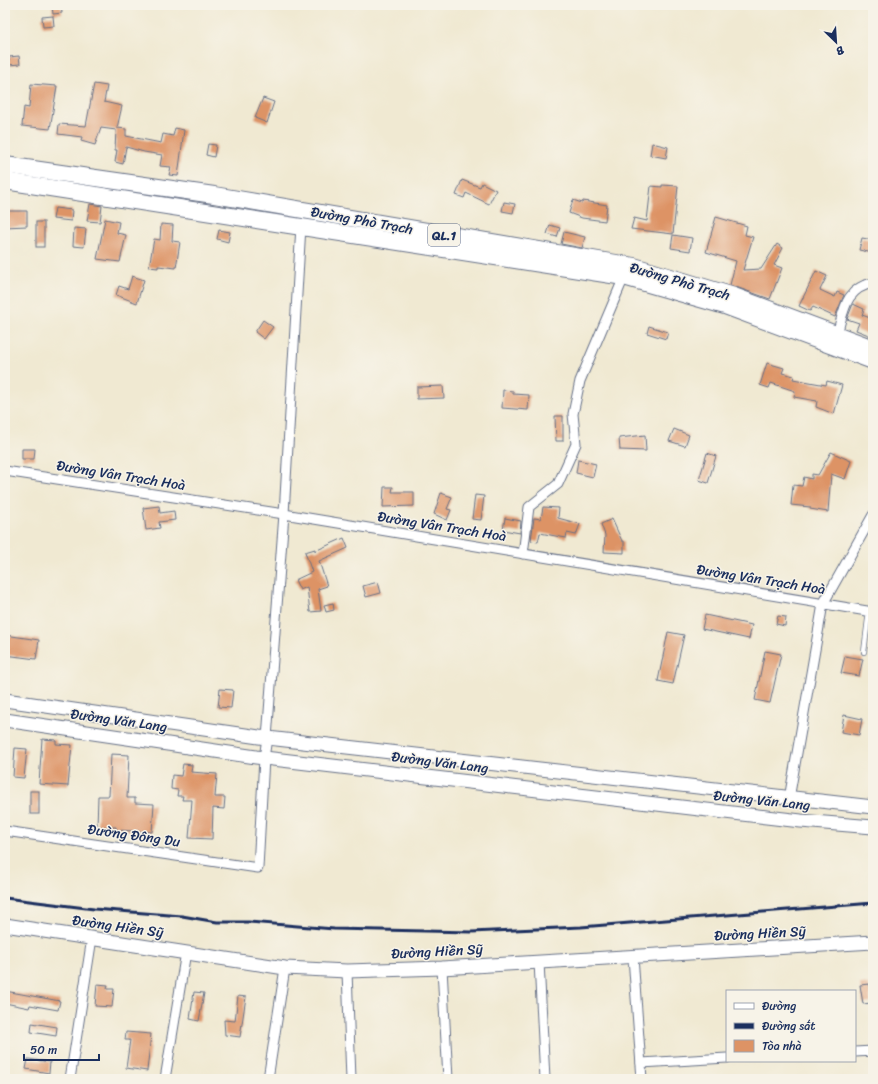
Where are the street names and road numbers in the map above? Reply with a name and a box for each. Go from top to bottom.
street label: Đường Phò Trạch [309,199,415,242]
road number: QL.1 [428,224,460,246]
street label: Đường Phò Trạch [627,255,733,308]
street label: Đường Vân Trạch Hoà [55,453,187,498]
street label: Đường Vân Trạch Hoà [376,504,508,549]
street label: Đường Vân Trạch Hoà [695,557,827,602]
street label: Đường Văn Lang [69,701,169,740]
street label: Đường Văn Lang [390,744,490,781]
street label: Đường Văn Lang [712,783,812,818]
street label: Đường Đông Du [86,817,182,854]
street label: Đường Hiền Sỹ [71,908,166,945]
street label: Đường Hiền Sỹ [714,919,807,948]
street label: Đường Hiền Sỹ [391,937,484,966]

